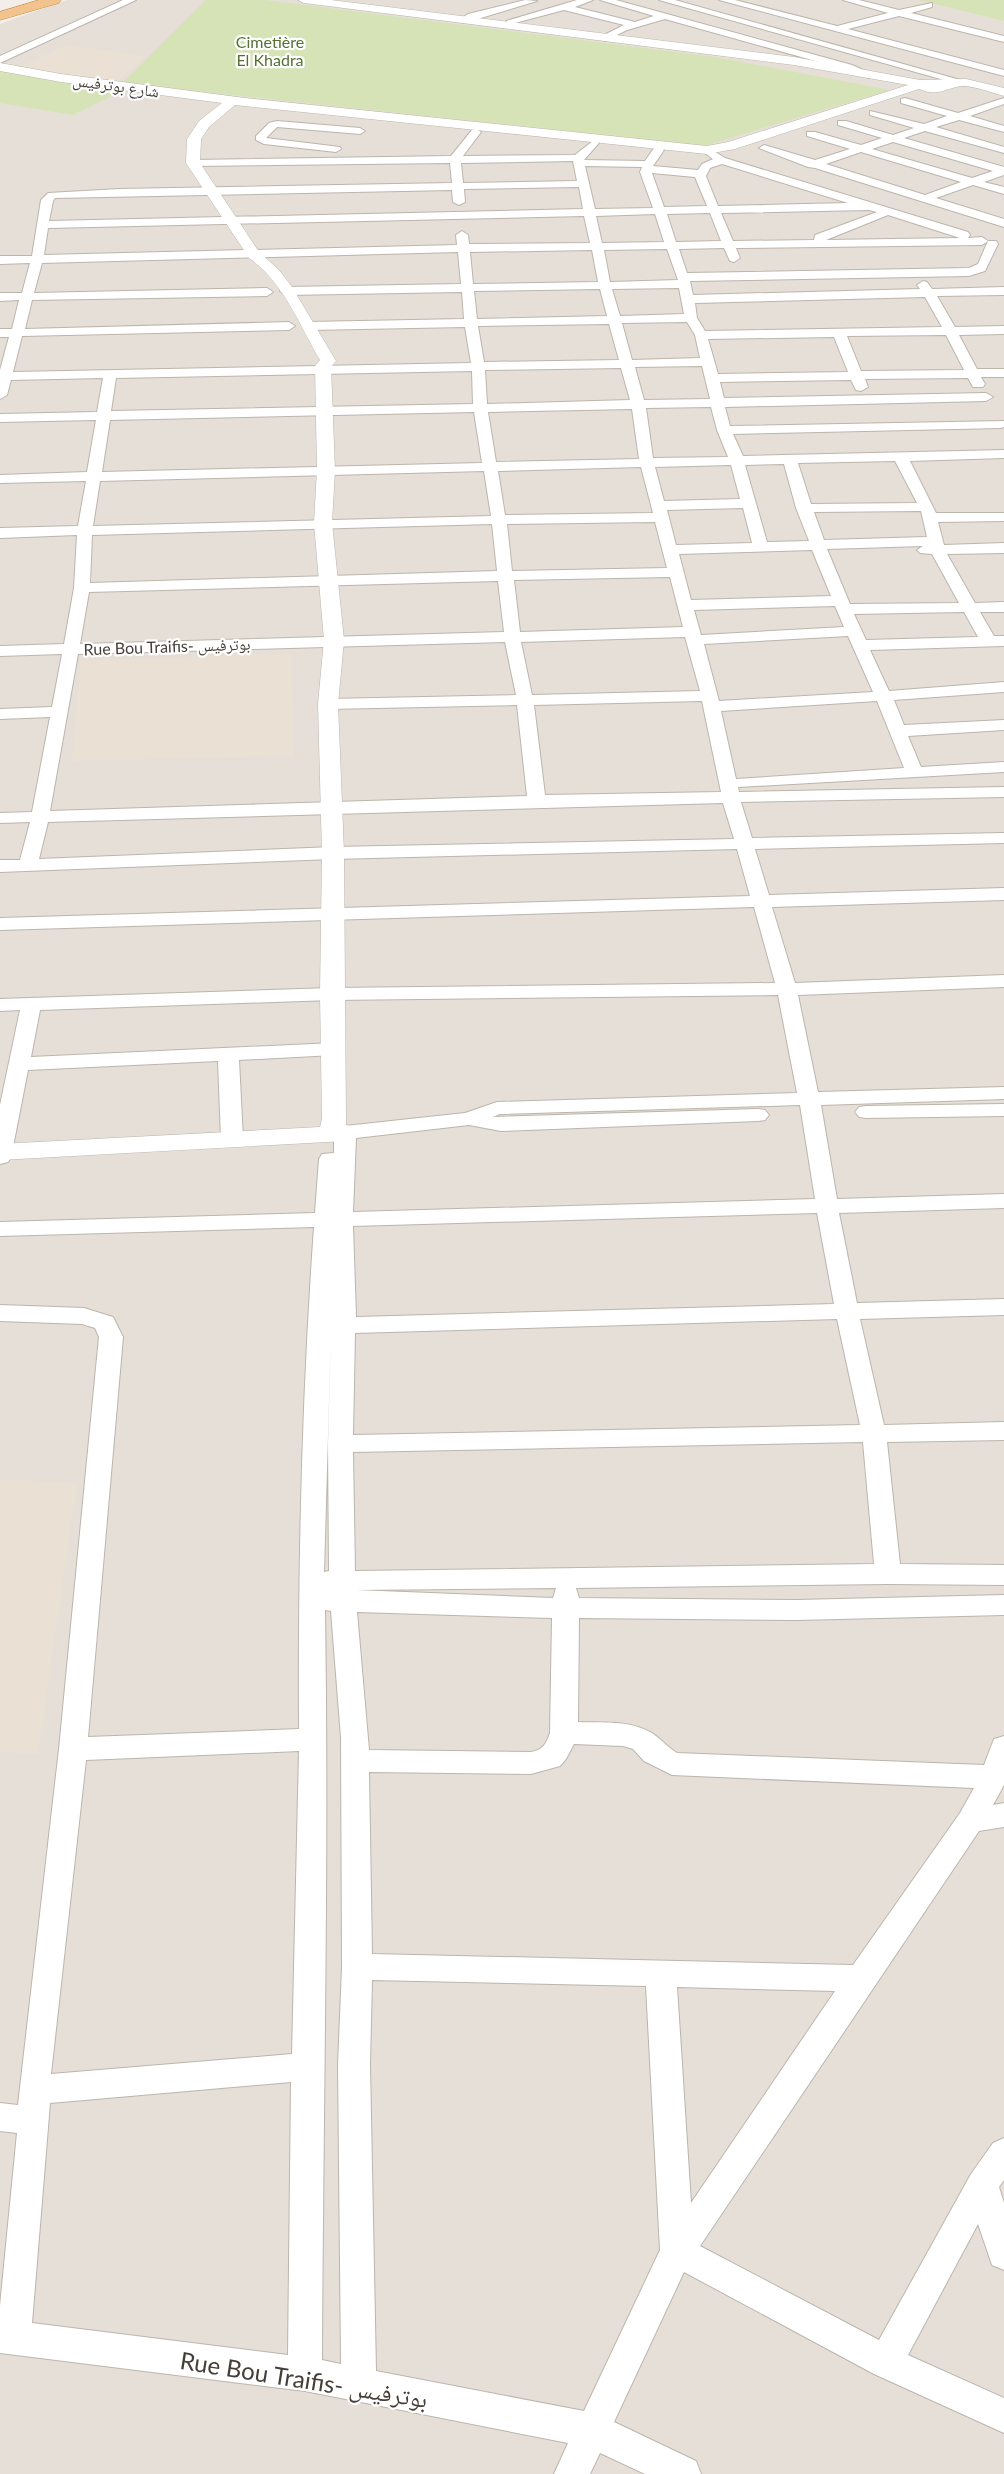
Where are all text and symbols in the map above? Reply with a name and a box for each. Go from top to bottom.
park label: Cimetière El Khadra [236,32,304,69]
street label: شارع بوترفيس [71,70,160,102]
street label: Rue Bou Traifis- بوترفيس [83,634,251,660]
street label: Rue Bou Traifis- بوترفيس [178,2345,430,2414]

